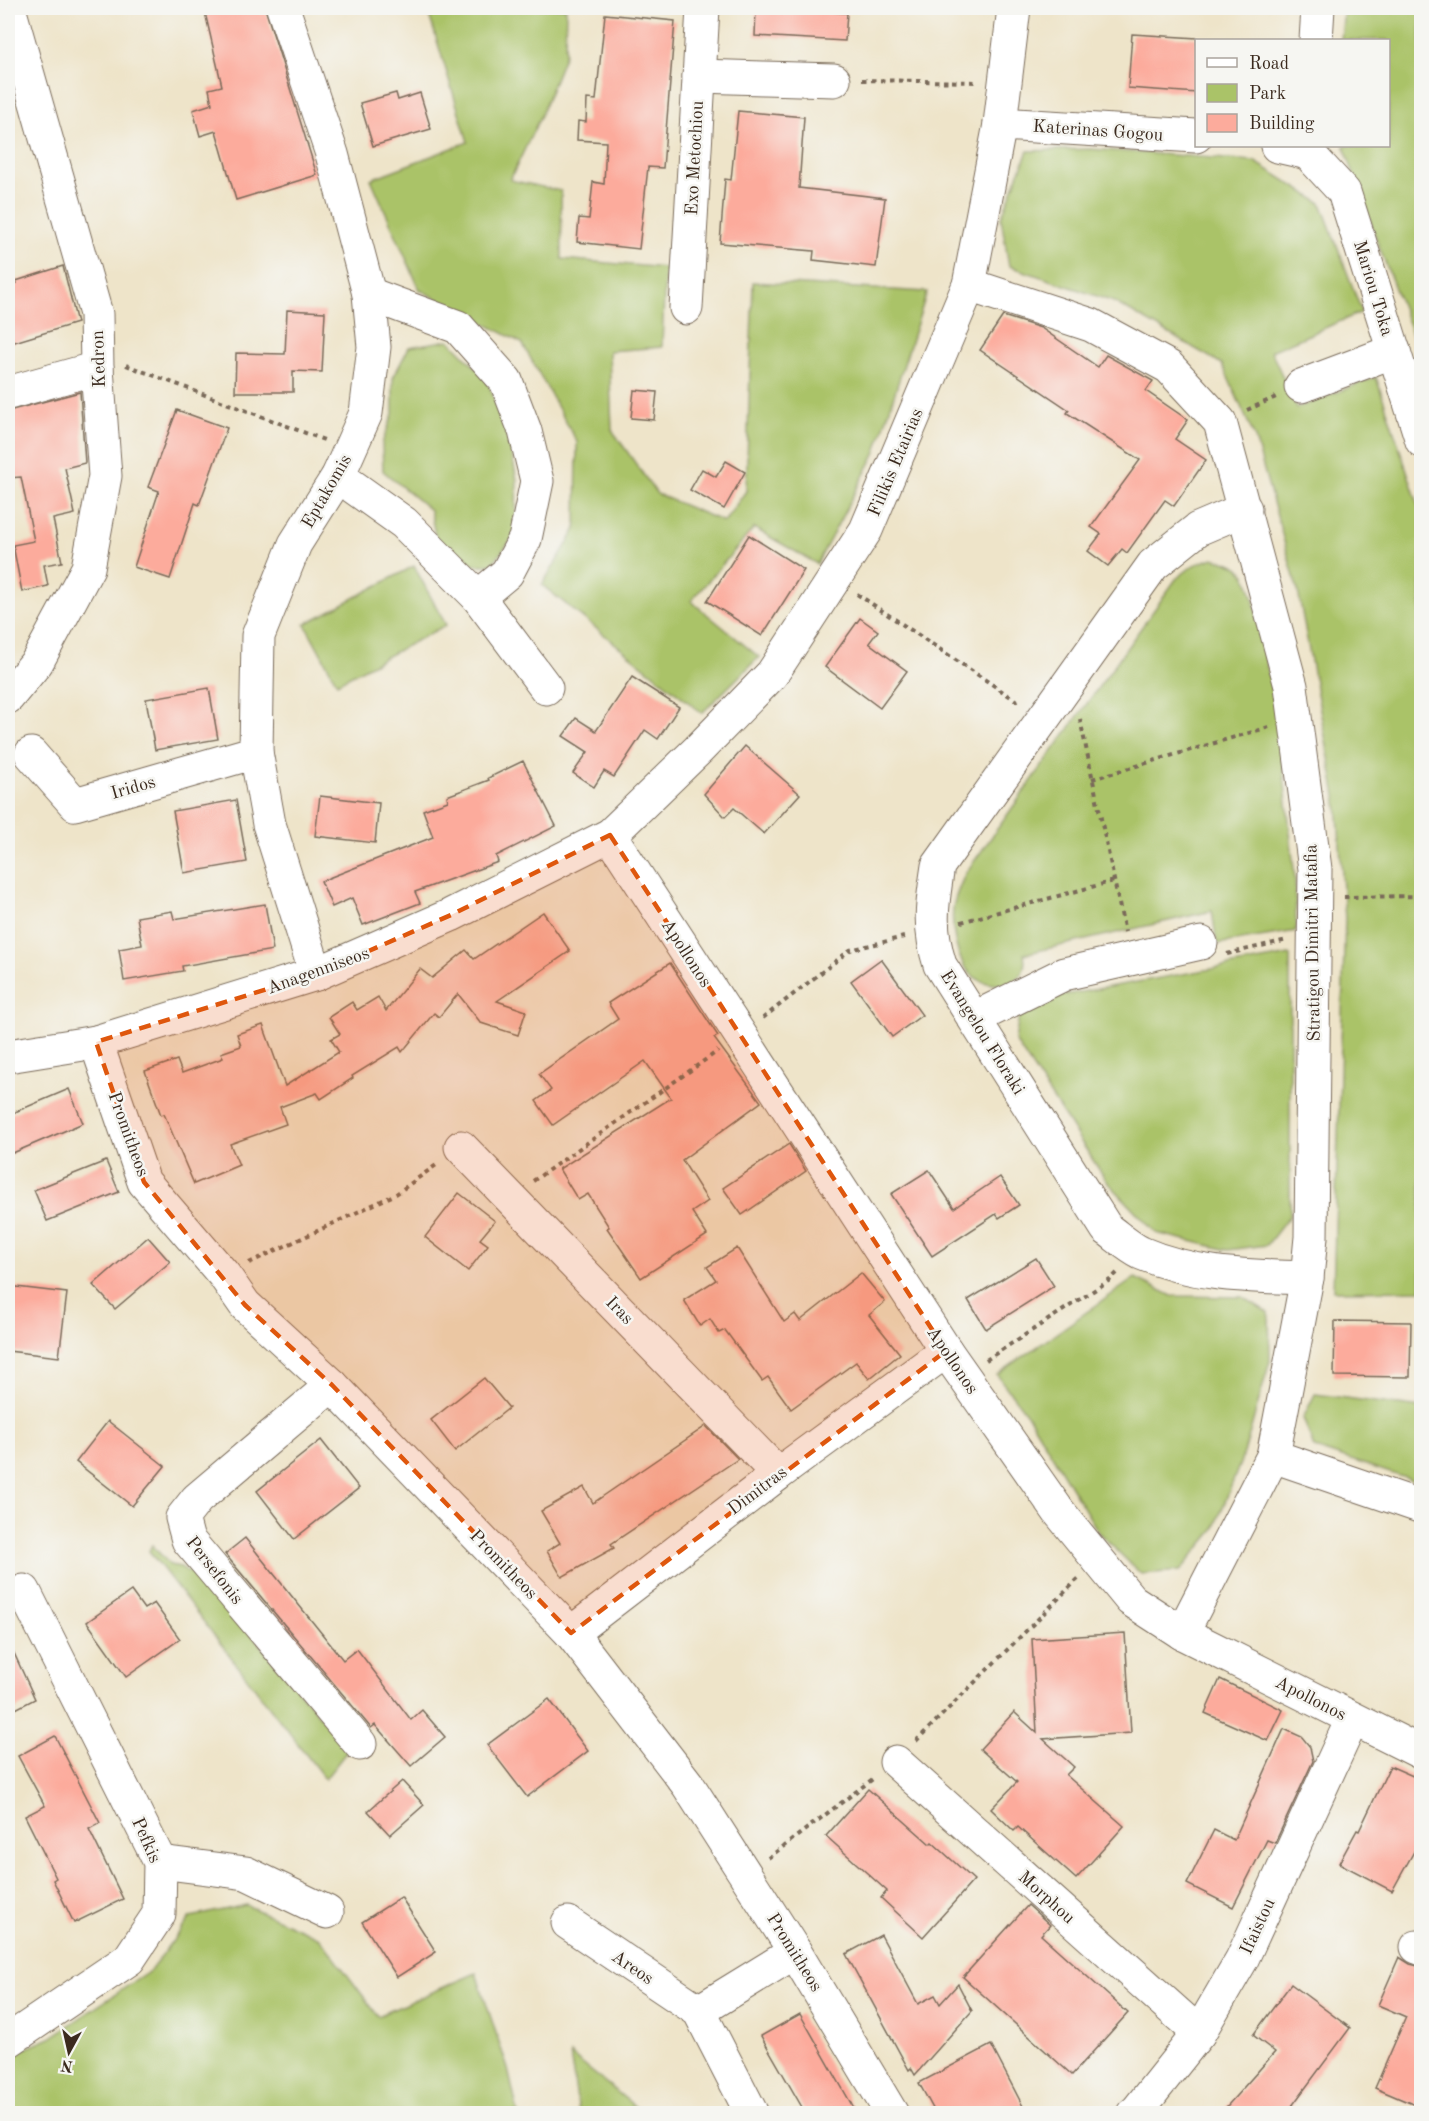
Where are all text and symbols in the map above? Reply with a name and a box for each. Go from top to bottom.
legend [1195,39,1390,147]
text: Road [1249,55,1289,73]
text: Park [1249,85,1286,103]
street label: Exo Metochiou [683,100,707,216]
text: Building [1249,115,1315,133]
street label: Katerinas Gogou [1032,117,1164,145]
street label: Mariou Toka [1350,239,1396,338]
street label: Kedron [89,330,109,388]
street label: Filikis Etairias [865,406,927,519]
street label: Eptakomis [299,451,355,532]
street label: Iridos [109,773,158,803]
street label: Stratigou Dimitri Matafia [1302,844,1324,1042]
street label: Apollonos [658,916,715,991]
street label: Anagenniseos [265,944,372,998]
street label: Evangelou Floraki [937,967,1028,1098]
street label: Promitheos [104,1090,152,1179]
street label: Iras [602,1293,637,1328]
street label: Apollonos [923,1324,981,1398]
street label: Dimitras [725,1463,790,1519]
street label: Promitheos [466,1526,541,1603]
street label: Persefonis [182,1533,246,1608]
street label: Apollonos [1272,1673,1349,1724]
street label: Pefkis [128,1815,164,1866]
street label: Morphou [1015,1868,1078,1928]
street label: Ifaistou [1237,1895,1279,1957]
street label: Promitheos [763,1910,825,1995]
street label: Areos [608,1947,657,1988]
north arrow [39,2022,99,2082]
text: N [59,2056,74,2074]

